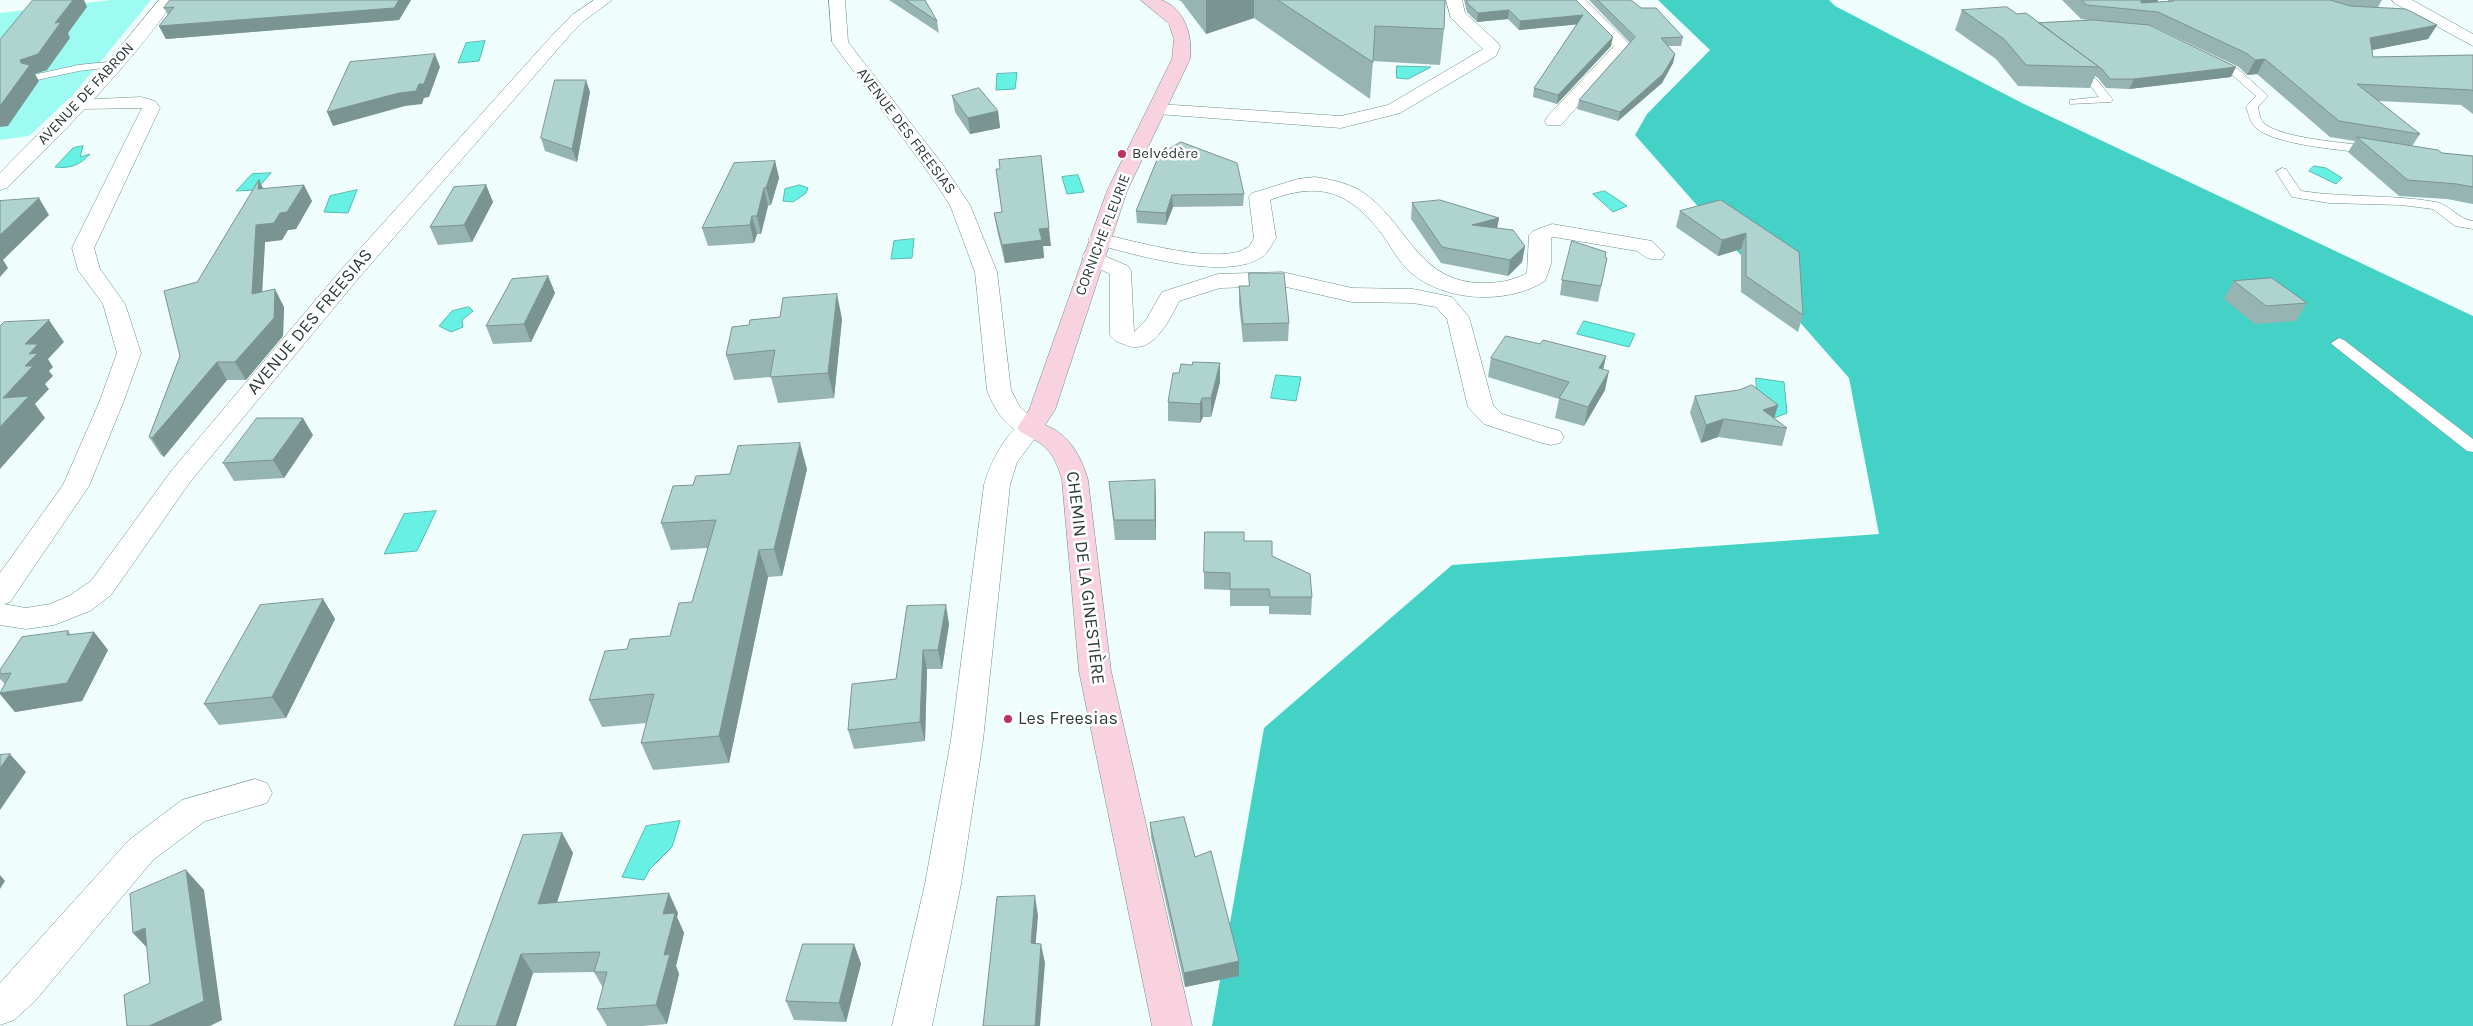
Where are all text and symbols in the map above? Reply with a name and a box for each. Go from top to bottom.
street label: AVENUE DE FABRON [34,39,138,149]
street label: AVENUE DES FREESIAS [853,65,959,197]
place label: Belvédère [1132,145,1198,163]
marker: Belvédère [1116,148,1128,160]
street label: CORNICHE FLEURIE [1072,172,1134,298]
street label: AVENUE DES FREESIAS [243,245,377,399]
street label: CHEMIN DE LA GINESTIÈRE [1061,470,1109,686]
place label: Les Freesias [1018,708,1118,730]
marker: Les Freesias [1002,713,1014,725]

